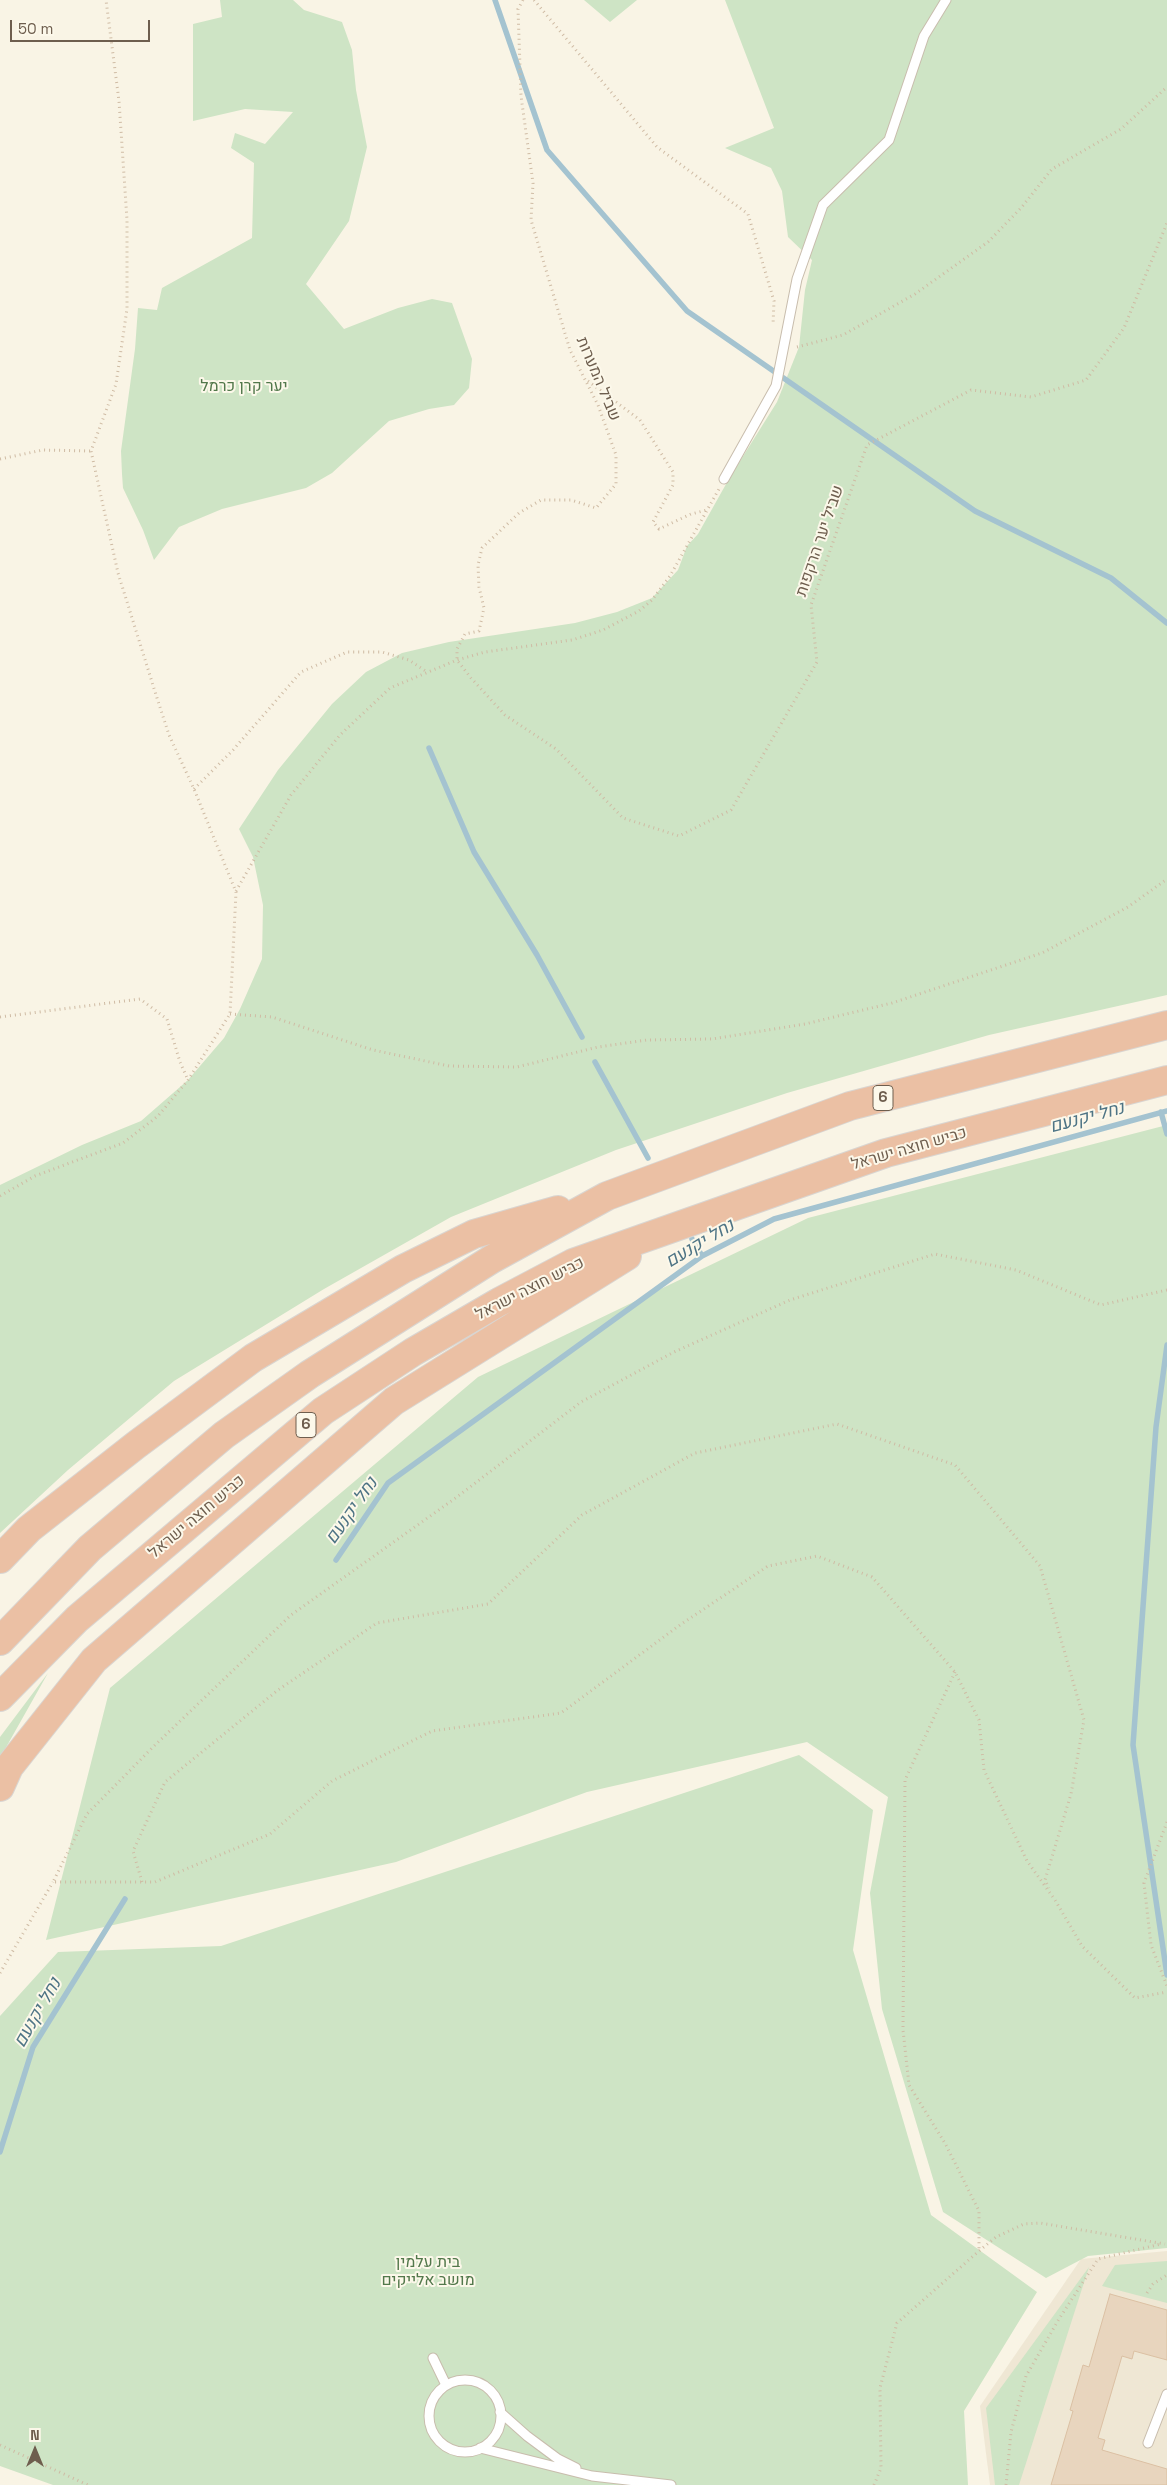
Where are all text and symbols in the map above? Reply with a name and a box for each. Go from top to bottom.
scale bar [12,10,152,42]
text: 50 m [18,19,53,38]
street label: שביל המערות [572,334,624,424]
park label: יער קרן כרמל [200,377,288,397]
street label: שביל יער הרקפות [792,483,848,599]
road number: 6 [873,1086,893,1110]
water label: נחל יקנעם [1047,1098,1127,1138]
street label: כביש חוצה ישראל [849,1123,969,1175]
water label: נחל יקנעם [662,1215,738,1273]
street label: כביש חוצה ישראל [473,1253,587,1325]
road number: 6 [296,1412,316,1438]
street label: כביש חוצה ישראל [145,1471,249,1563]
water label: נחל יקנעם [321,1474,383,1548]
water label: נחל יקנעם [10,1975,66,2051]
park label: בית עלמין מושב אלייקים [381,2253,475,2291]
north arrow [10,2425,60,2475]
text: N [30,2426,40,2444]

